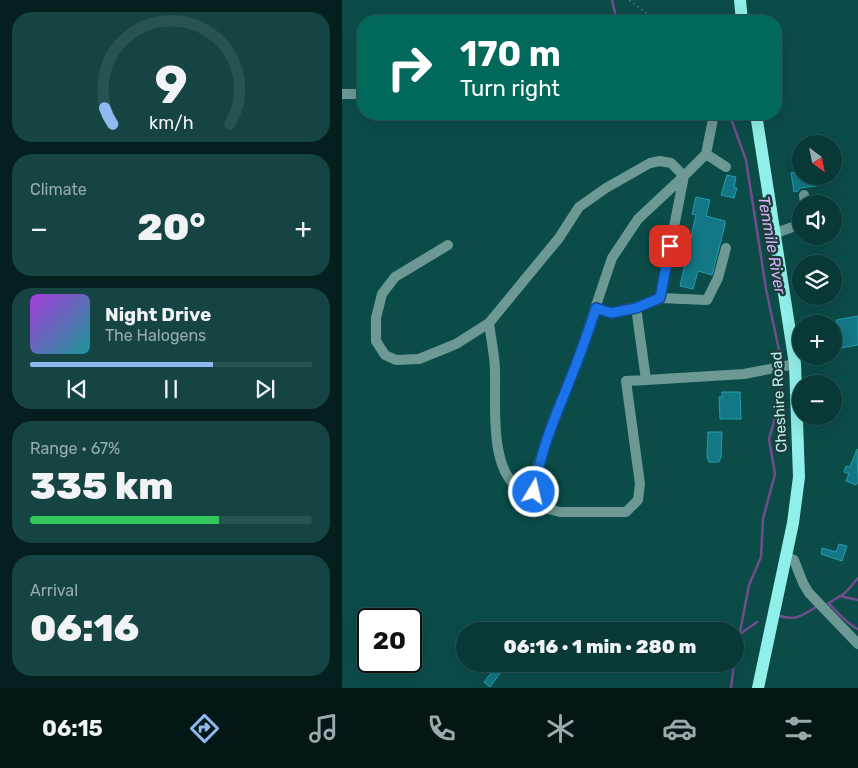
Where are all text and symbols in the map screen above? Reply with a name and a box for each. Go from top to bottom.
text: 170 m [460,33,561,75]
icon: right [377,35,442,100]
text: 9 [154,54,188,116]
text: Turn right [460,75,560,102]
text: km/h [149,112,193,133]
north arrow [792,135,842,185]
map controls [792,135,842,425]
text: Climate [30,180,87,199]
water label: Tenmile River [754,194,790,296]
button: sound [792,195,842,245]
text: 20° [137,204,206,250]
text: − [30,212,48,245]
text: + [295,212,312,245]
pin [649,225,691,267]
icon: arrive [656,232,684,260]
button: layers [792,255,842,305]
text: Night Drive [105,303,211,326]
button: + [792,315,842,365]
text: The Halogens [105,326,206,345]
street label: Cheshire Road [767,351,791,453]
icon: previous [63,375,91,403]
icon: pause [157,375,185,403]
icon: next [251,375,279,403]
button: − [792,375,842,425]
text: Range · 67% [30,439,120,458]
text: 335 km [30,463,174,509]
position arrow [507,465,559,517]
text: Arrival [30,581,78,600]
text: 06:16 [30,605,139,651]
speed limit sign: 20 [357,608,422,673]
text: 06:16 · 1 min · 280 m [504,635,696,658]
icon: directions [187,711,222,746]
icon: music [306,711,341,746]
icon: phone [424,711,459,746]
icon: climate [543,711,578,746]
icon: car [662,711,697,746]
icon: filters [781,711,816,746]
text: 06:15 [42,715,103,742]

